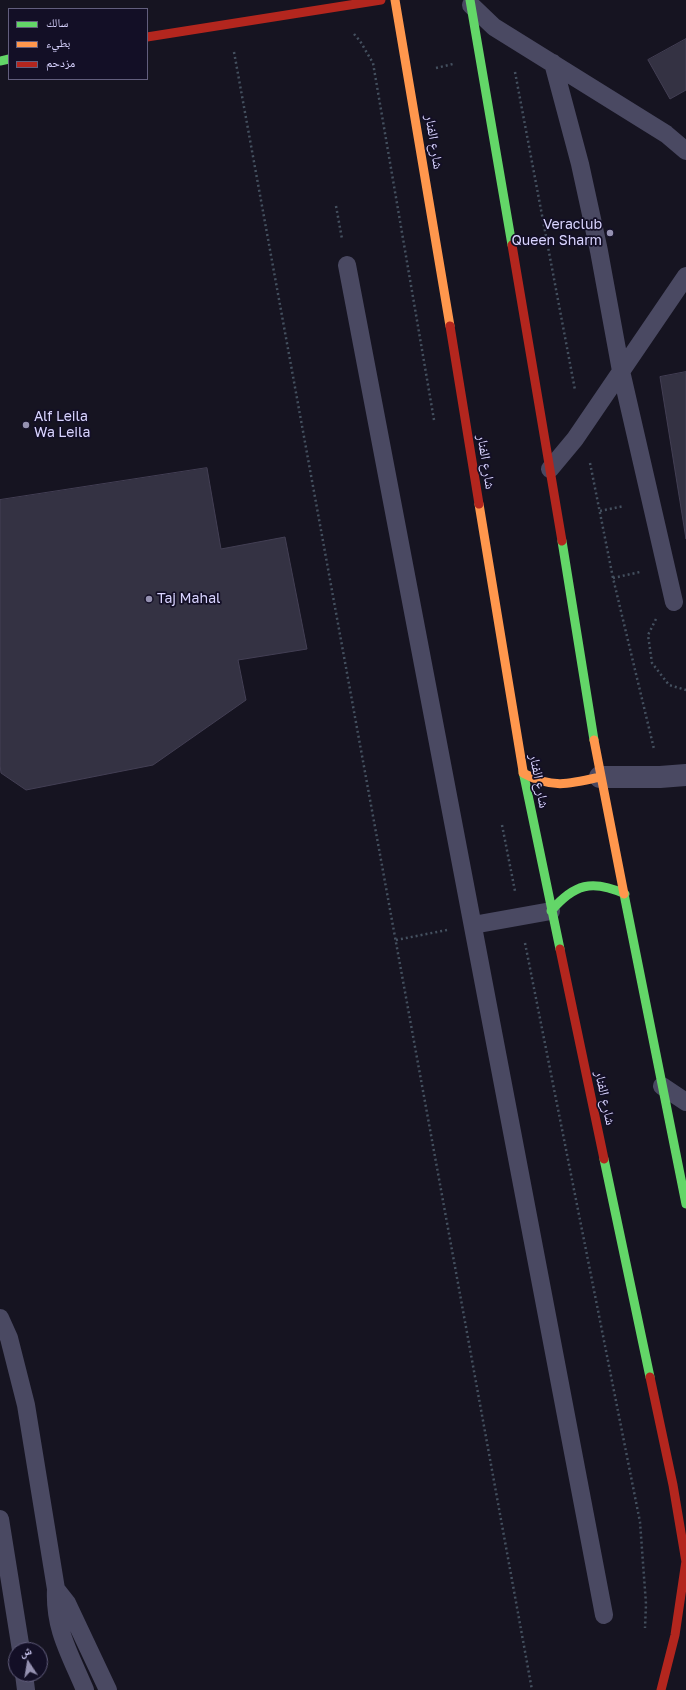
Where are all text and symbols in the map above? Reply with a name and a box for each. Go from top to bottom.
legend [8,8,148,80]
text: سالك [46,15,68,30]
text: بطيء [46,35,70,50]
text: مزدحم [46,55,75,70]
street label: شارع الفنار [421,114,447,170]
place label: Veraclub Queen Sharm [511,217,602,250]
marker: Veraclub Queen Sharm [605,228,615,238]
place label: Alf Leila Wa Leila [34,409,90,442]
marker: Alf Leila Wa Leila [21,420,31,430]
street label: شارع الفنار [473,434,499,490]
place label: Taj Mahal [157,591,221,607]
marker: Taj Mahal [144,594,154,604]
street label: شارع الفنار [526,752,552,810]
street label: شارع الفنار [591,1069,619,1127]
north arrow [8,1642,48,1682]
text: ش [19,1643,33,1658]

